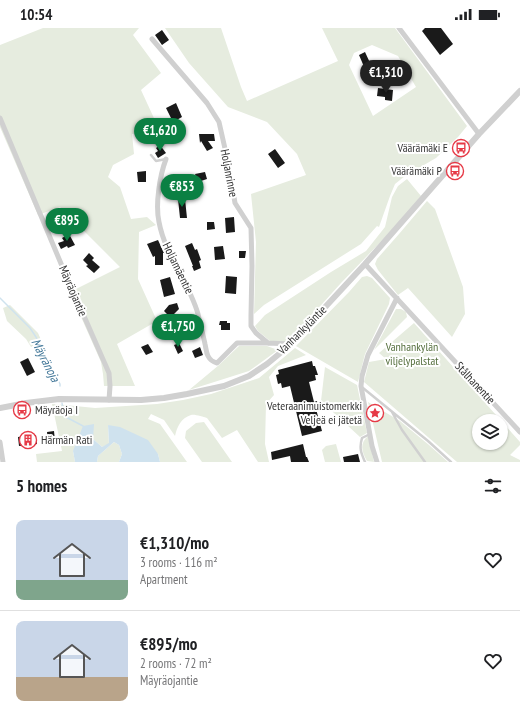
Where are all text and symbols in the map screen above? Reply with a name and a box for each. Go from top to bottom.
text: 10:54 [20,5,52,24]
pin: €1,310 [353,60,419,94]
text: €1,310 [369,64,403,81]
pin: €1,620 [127,118,193,152]
text: €1,620 [143,122,177,139]
bus stop icon: Väärämäki E [451,138,471,158]
place label: Väärämäki E [397,140,448,155]
street label: Holjanrinne [218,148,241,198]
bus stop icon: Väärämäki P [445,161,465,181]
place label: Väärämäki P [390,163,443,178]
pin: €853 [158,174,206,208]
text: €853 [170,178,194,195]
pin: €895 [43,208,91,242]
text: €895 [55,212,79,229]
street label: Holjamäentie [160,240,197,296]
street label: Mäyräojantie [56,263,91,319]
street label: Vanhankyläntie [273,302,329,358]
pin: €1,750 [145,314,211,348]
text: €1,750 [161,318,195,335]
water label: Mäyränoja [27,336,64,385]
park label: Vanhankylän viljelypalstat [385,339,439,368]
street label: Stålhanentie [452,358,499,407]
place label: Veteraanimuistomerkki Veljeä ei jätetä [266,398,362,427]
bus stop icon: Mäyräoja I [12,400,32,420]
place label: Mäyräoja I [35,402,78,417]
place icon: Veteraanimuistomerkki Veljeä ei jätetä [365,403,385,423]
map controls [472,414,508,450]
button: layers [472,414,508,450]
building icon: Härmän Rati [18,430,38,450]
place label: Härmän Rati [41,432,92,447]
text: 5 homes [16,475,67,497]
icon: filters [482,475,504,497]
text: €1,310/mo [140,532,209,554]
icon: home [48,536,96,584]
icon: heart [482,549,504,571]
text: 3 rooms · 116 m² [140,554,218,571]
text: Apartment [140,571,188,588]
text: €895/mo [140,633,197,655]
icon: home [48,637,96,685]
icon: heart [482,650,504,672]
text: 2 rooms · 72 m² [140,655,212,672]
text: Mäyräojantie [140,672,198,689]

